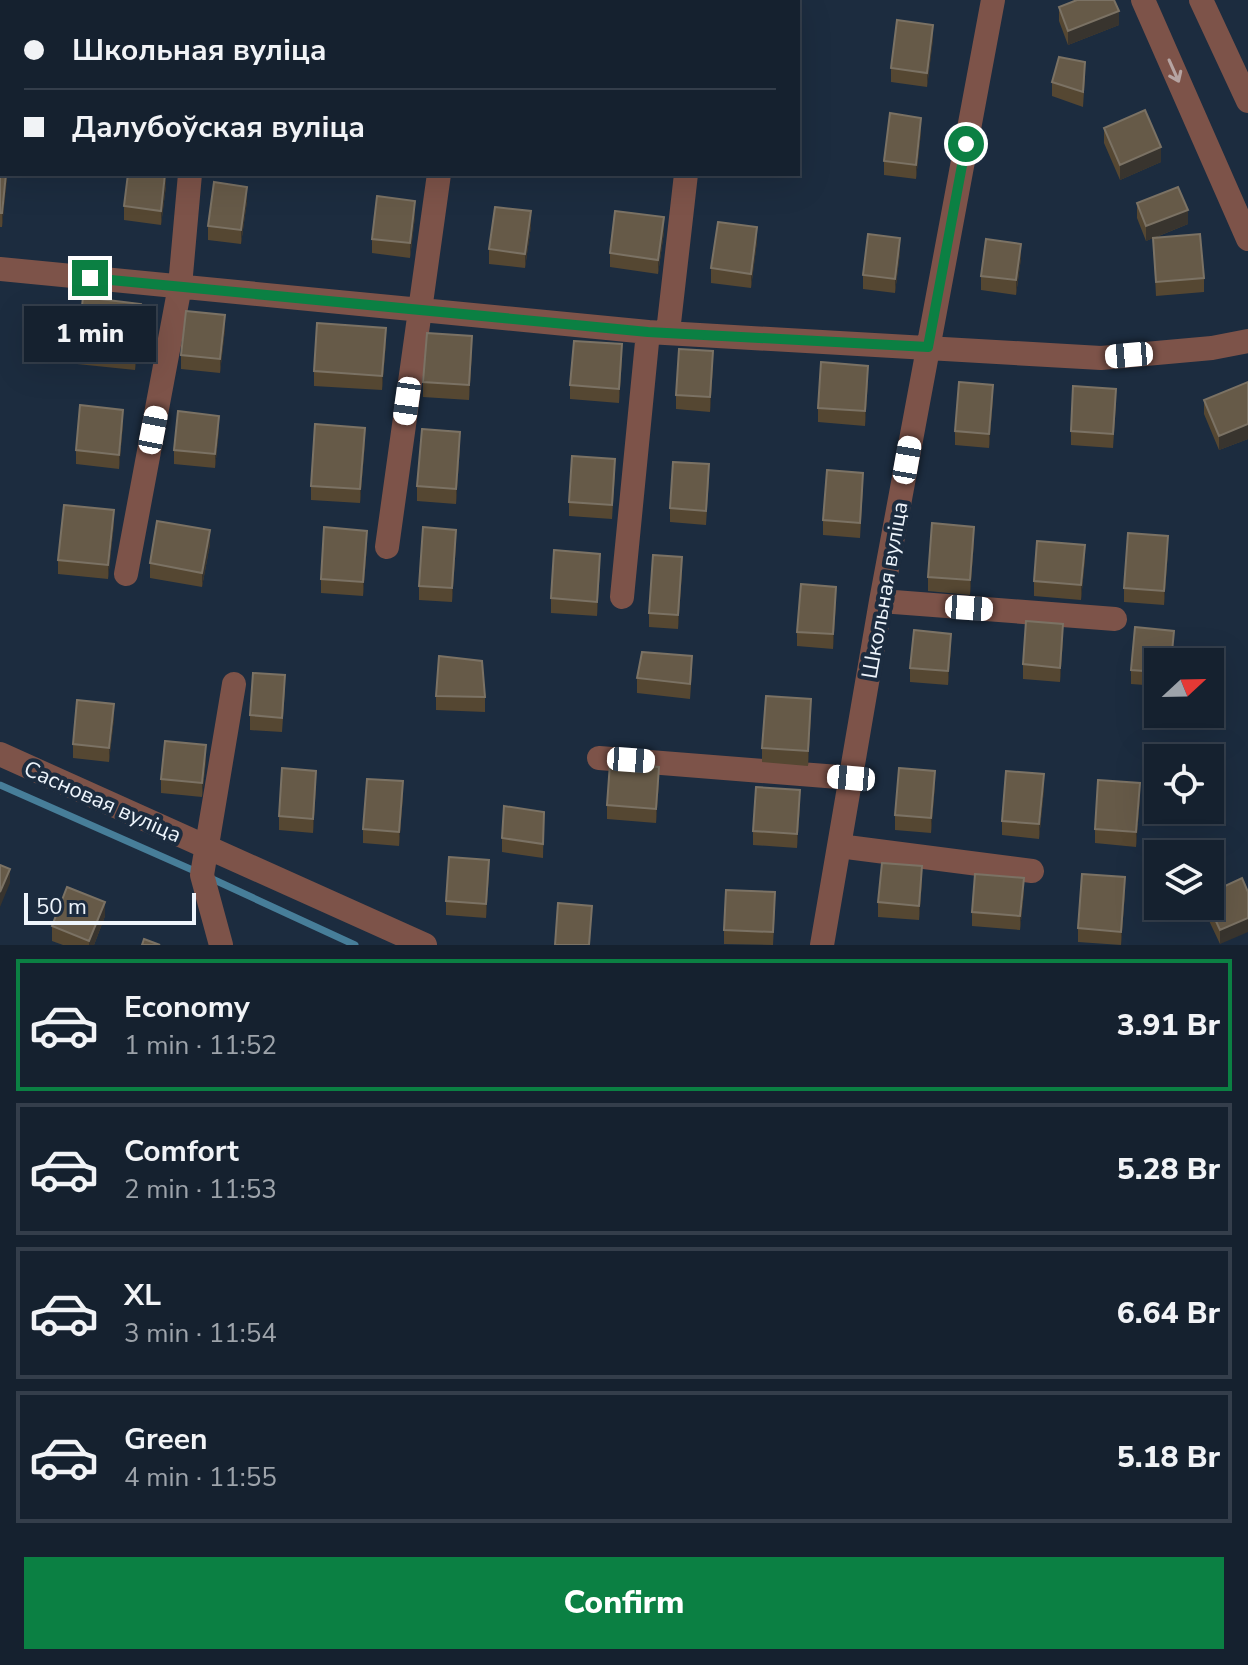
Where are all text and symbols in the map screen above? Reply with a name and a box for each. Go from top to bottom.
text: Школьная вуліца [72,30,327,71]
one-way arrow [1168,59,1183,83]
text: Далубоўская вуліца [72,107,365,148]
route start [948,126,984,162]
route end [72,260,108,296]
callout: 1 min [24,306,156,362]
text: 1 min [56,316,124,351]
car [1104,341,1154,369]
car [392,376,422,426]
car [137,404,169,456]
car [891,434,923,486]
street label: Школьная вуліца [855,499,915,681]
car [944,594,994,622]
north arrow [1144,648,1224,728]
map controls [1144,648,1224,920]
button: locate [1144,744,1224,824]
car [606,746,656,774]
street label: Сасновая вуліца [19,754,186,850]
car [826,764,876,792]
button: layers [1144,840,1224,920]
scale bar [24,889,196,925]
text: 50 m [36,892,87,922]
text: Economy [124,987,250,1028]
icon: car [28,989,100,1061]
text: 3.91 Br [1117,1005,1220,1046]
text: 1 min · 11:52 [124,1028,277,1063]
text: Comfort [124,1131,239,1172]
icon: car [28,1133,100,1205]
text: 5.28 Br [1117,1149,1220,1190]
text: 2 min · 11:53 [124,1172,277,1207]
text: XL [124,1275,161,1316]
icon: car [28,1277,100,1349]
text: 6.64 Br [1117,1293,1220,1334]
text: 3 min · 11:54 [124,1316,277,1351]
text: Green [124,1419,208,1460]
icon: car [28,1421,100,1493]
text: 5.18 Br [1117,1437,1220,1478]
text: 4 min · 11:55 [124,1460,277,1495]
button: Confirm [24,1557,1224,1649]

